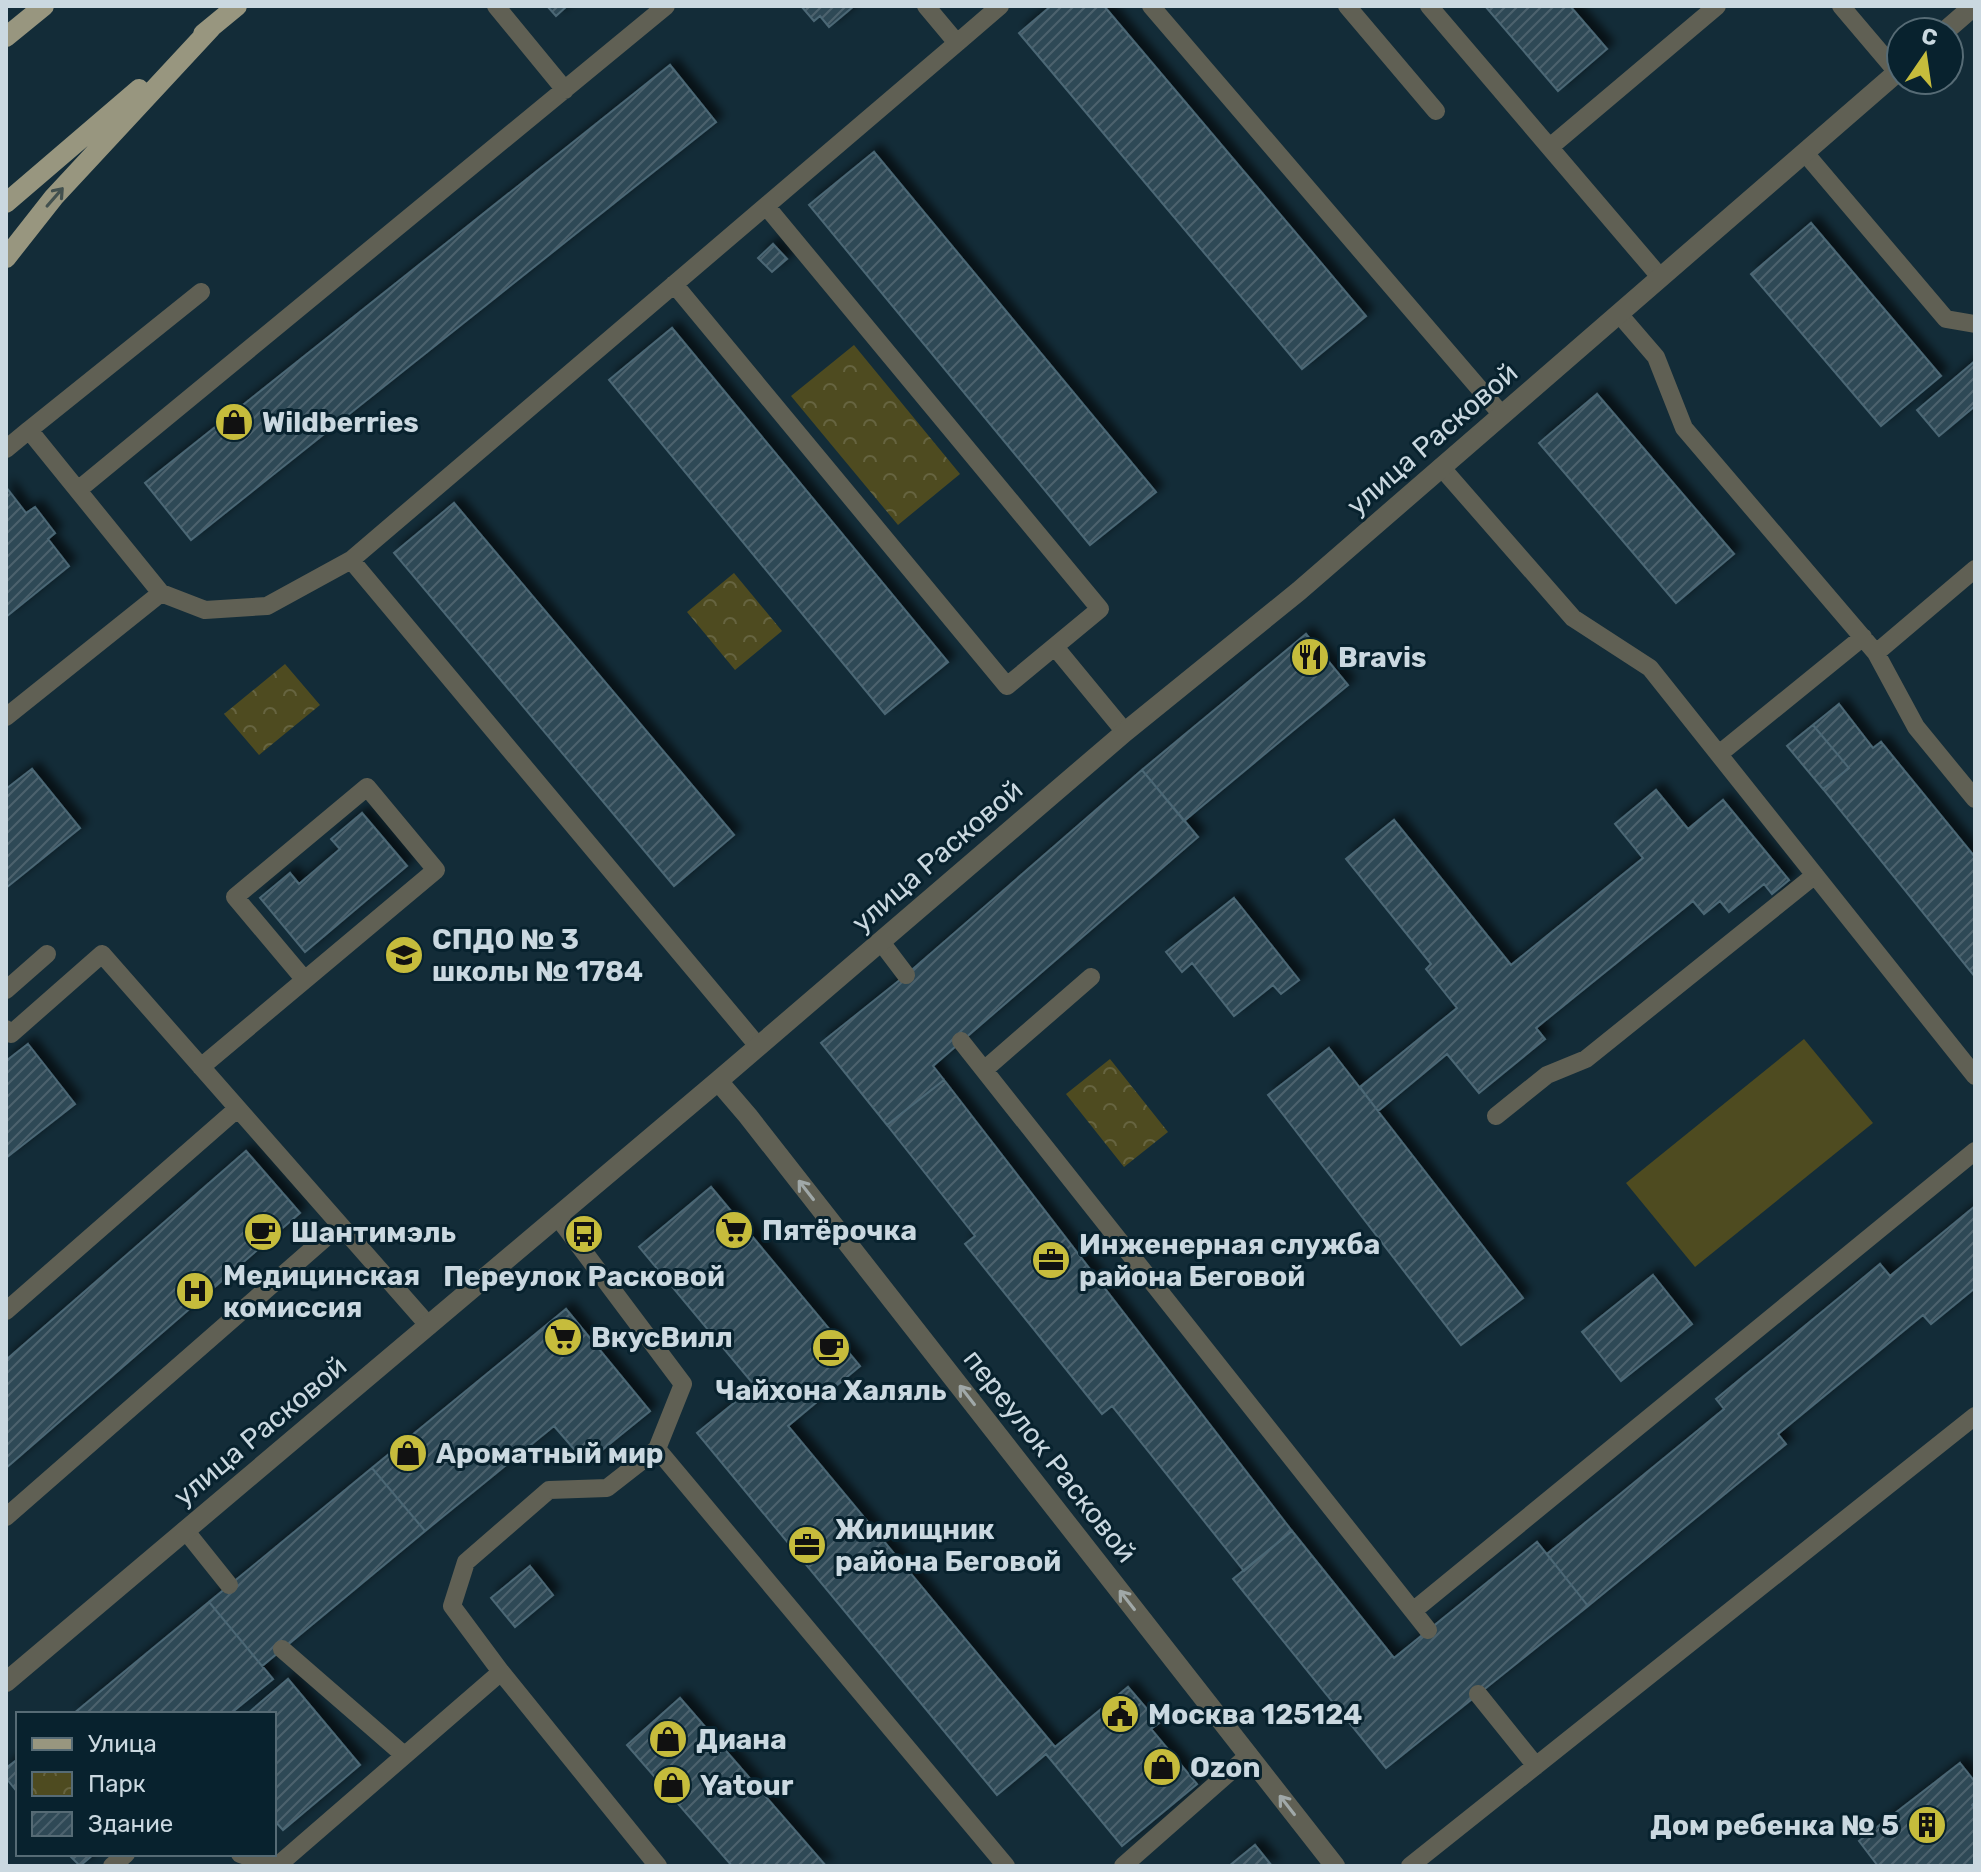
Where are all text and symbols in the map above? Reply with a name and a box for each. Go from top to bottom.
north arrow [1885,16,1965,96]
text: С [1919,22,1940,52]
one-way arrow [46,188,64,208]
street label: улица Расковой [1340,356,1524,522]
shop icon: Wildberries [213,401,255,443]
place label: Wildberries [262,406,419,439]
restaurant icon: Bravis [1289,636,1331,678]
place label: Bravis [1338,641,1426,674]
street label: улица Расковой [845,773,1029,939]
place label: СПДО № 3 школы № 1784 [432,923,643,988]
school or university icon: СПДО № 3 школы № 1784 [383,934,425,976]
one-way arrow [798,1180,815,1202]
supermarket icon: Пятёрочка [713,1209,755,1251]
cafe icon: Шантимэль [242,1211,284,1253]
bus stop icon: Переулок Расковой [563,1213,605,1255]
place label: Пятёрочка [762,1214,917,1247]
place label: Шантимэль [291,1216,456,1249]
place label: Инженерная служба района Беговой [1079,1228,1380,1293]
office icon: Инженерная служба района Беговой [1030,1239,1072,1281]
place label: Медицинская комиссия [223,1259,420,1324]
place label: Переулок Расковой [443,1260,725,1293]
hospital icon: Медицинская комиссия [174,1270,216,1312]
supermarket icon: ВкусВилл [542,1316,584,1358]
place label: ВкусВилл [591,1321,733,1354]
cafe icon: Чайхона Халяль [810,1327,852,1369]
street label: переулок Расковой [957,1343,1143,1569]
street label: улица Расковой [167,1349,353,1513]
place label: Чайхона Халяль [715,1374,947,1407]
one-way arrow [958,1385,975,1406]
shop icon: Ароматный мир [387,1432,429,1474]
place label: Ароматный мир [436,1437,664,1470]
place label: Жилищник района Беговой [835,1513,1061,1578]
office icon: Жилищник района Беговой [786,1524,828,1566]
one-way arrow [1118,1590,1136,1611]
public building icon: Москва 125124 [1099,1693,1141,1735]
place label: Москва 125124 [1148,1698,1362,1731]
legend [16,1712,276,1856]
shop icon: Диана [647,1718,689,1760]
place label: Диана [696,1723,787,1756]
text: Улица [88,1730,157,1758]
shop icon: Ozon [1141,1746,1183,1788]
place label: Ozon [1190,1751,1260,1784]
shop icon: Yatour [651,1764,693,1806]
place label: Yatour [700,1769,794,1802]
text: Парк [88,1770,146,1798]
one-way arrow [1279,1795,1296,1816]
building icon: Дом ребенка № 5 [1906,1804,1948,1846]
place label: Дом ребенка № 5 [1650,1809,1899,1842]
text: Здание [88,1810,173,1838]

